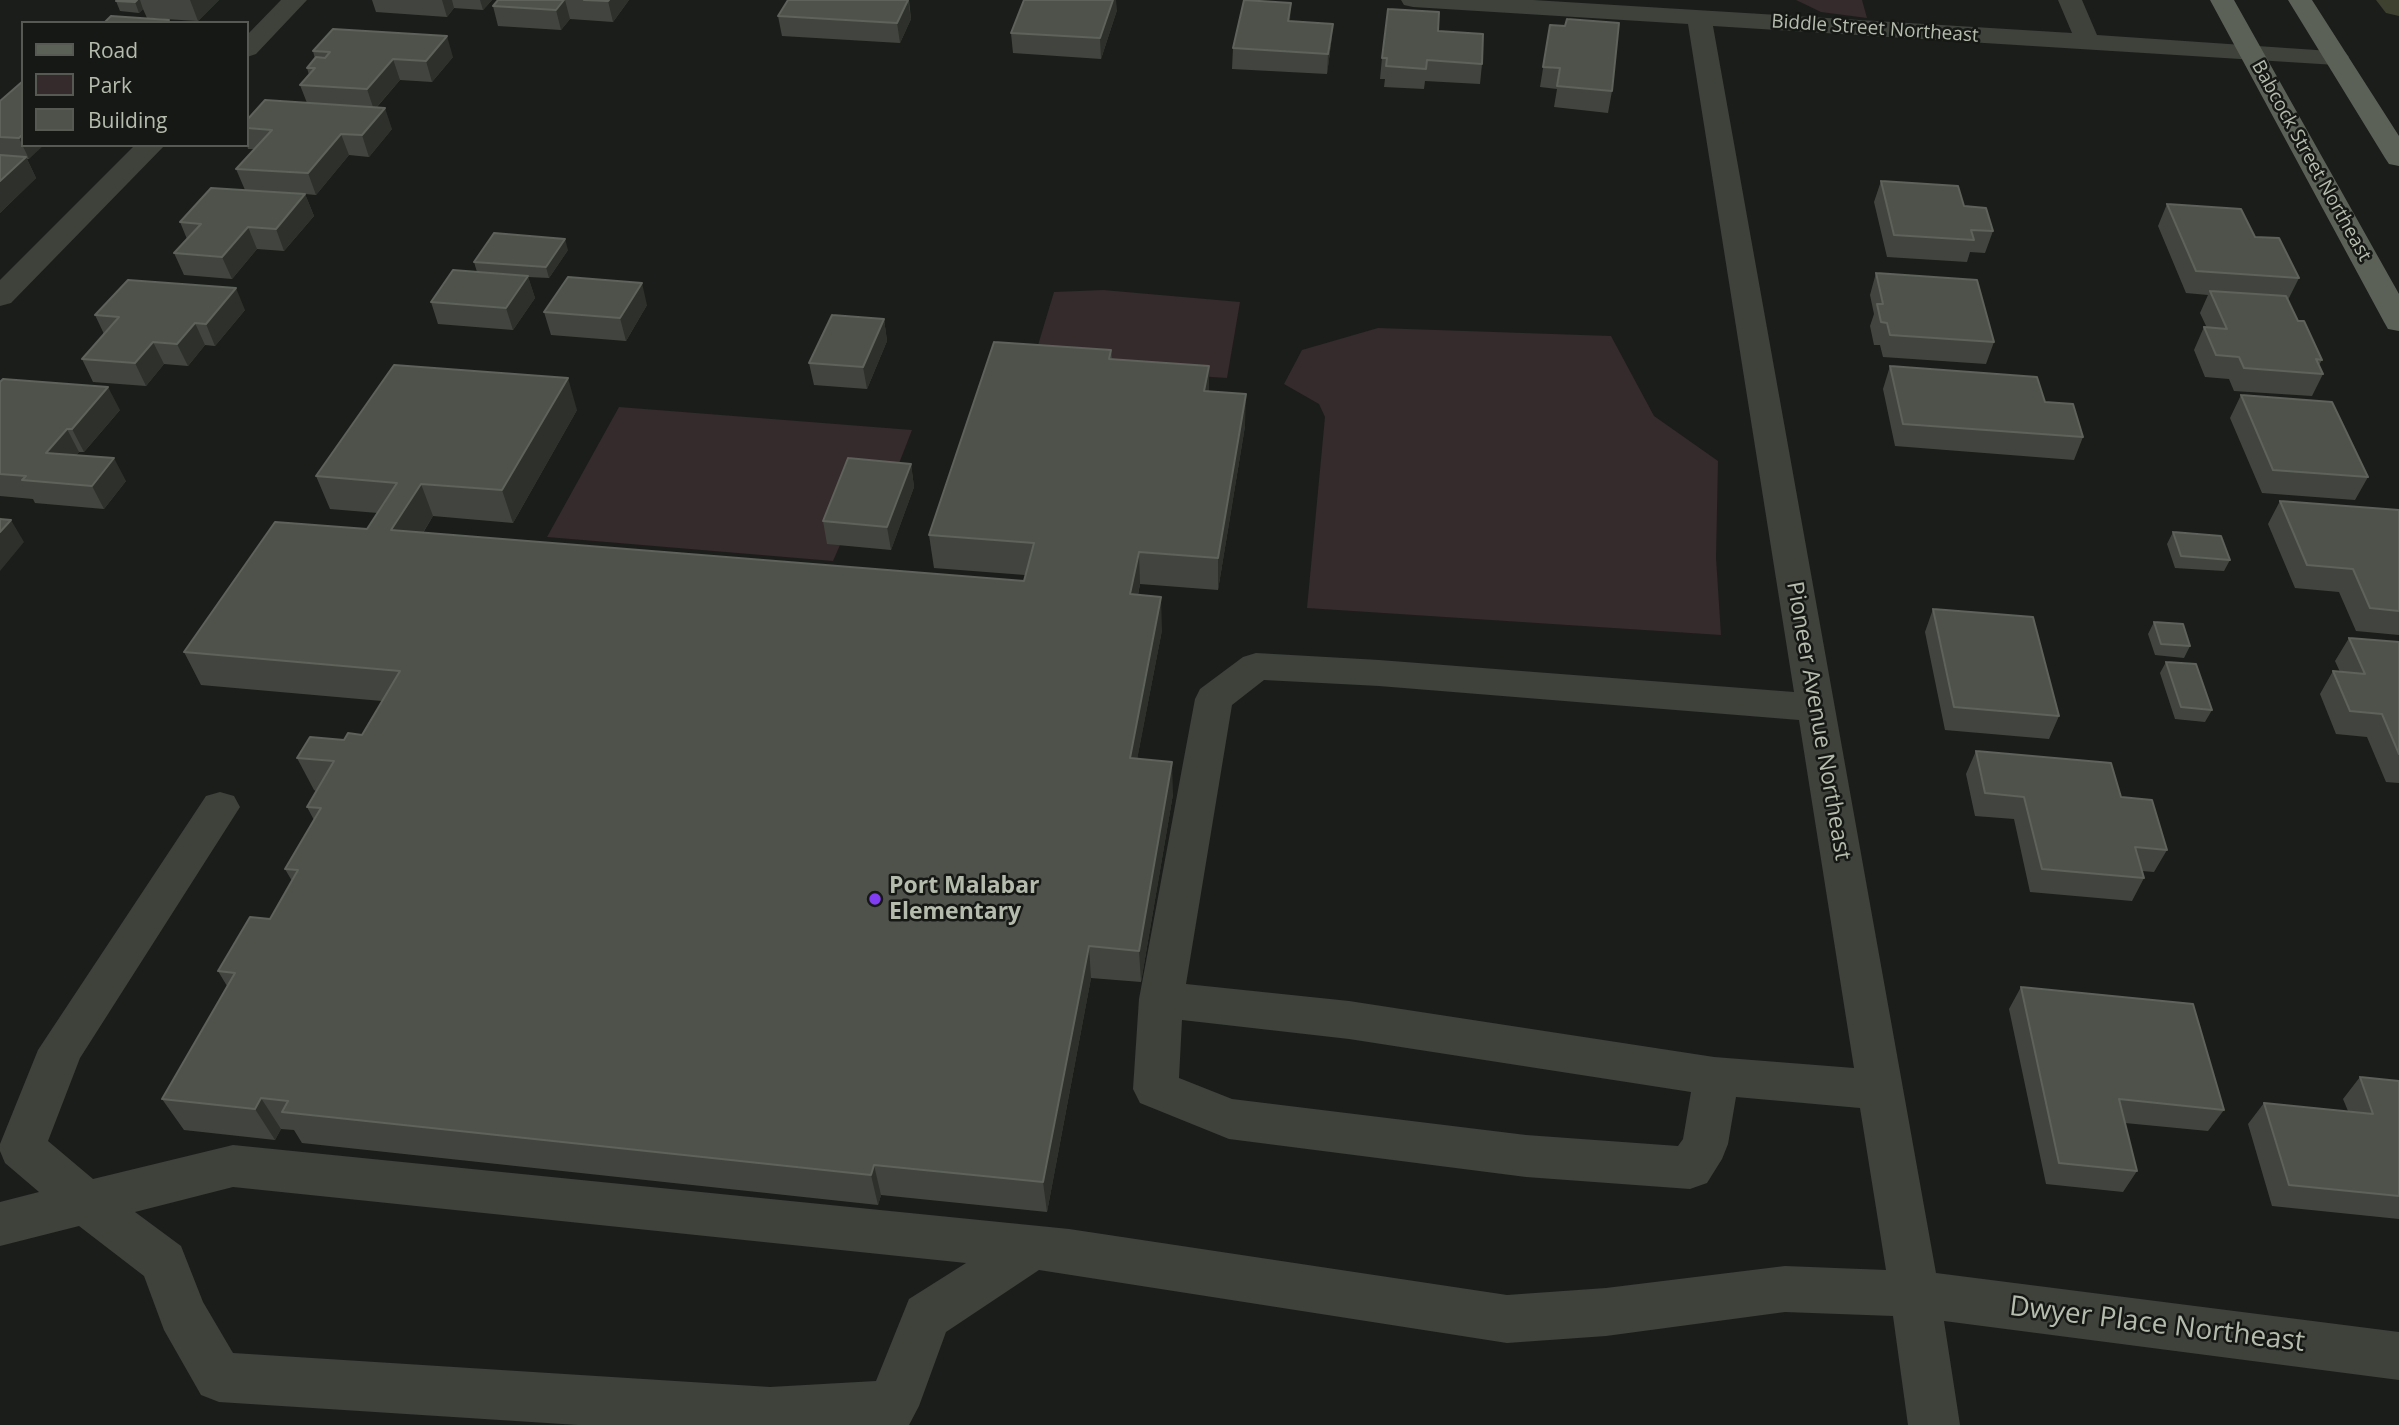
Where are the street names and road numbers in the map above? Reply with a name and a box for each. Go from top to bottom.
street label: Biddle Street Northeast [1771,10,1979,48]
street label: Babcock Street Northeast [2246,57,2376,265]
street label: Pioneer Avenue Northeast [1780,579,1856,863]
street label: Dwyer Place Northeast [2007,1290,2307,1360]

